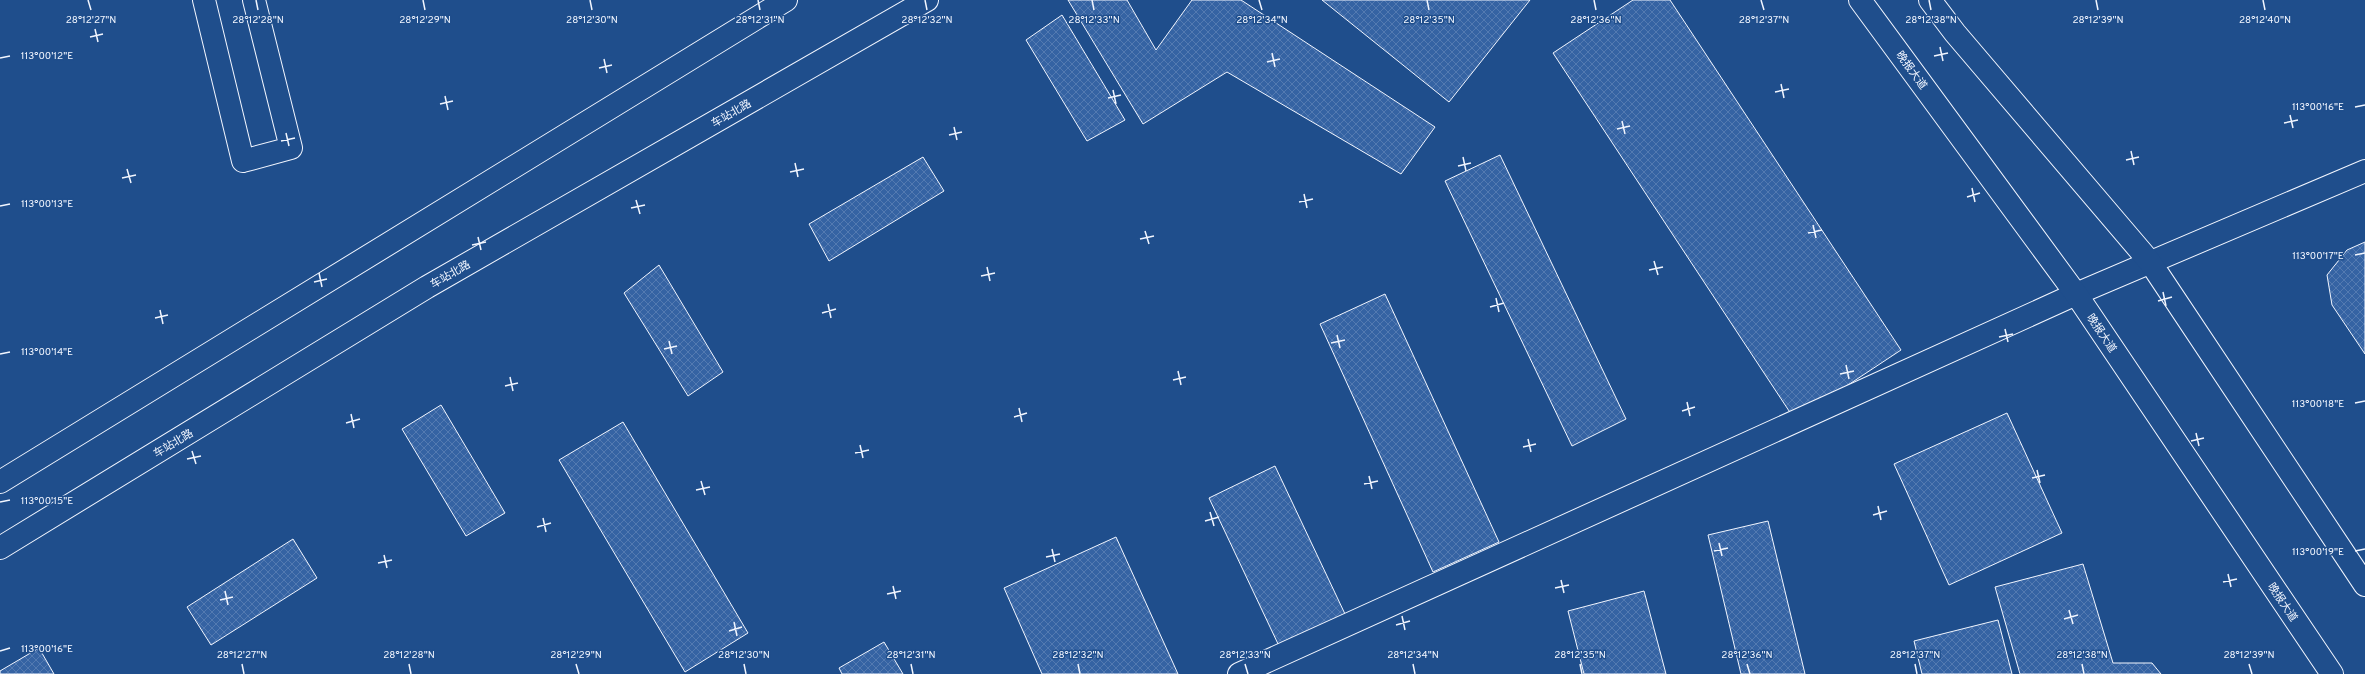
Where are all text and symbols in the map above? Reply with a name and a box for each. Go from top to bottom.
text: 28°12'27"N [66,14,116,27]
text: 28°12'28"N [232,14,284,27]
text: 28°12'29"N [399,14,451,27]
text: 28°12'30"N [566,14,618,27]
text: 28°12'31"N [735,14,785,27]
text: 28°12'32"N [901,14,953,27]
text: 28°12'33"N [1068,14,1120,27]
text: 28°12'34"N [1236,14,1288,27]
text: 28°12'35"N [1403,14,1455,27]
text: 28°12'36"N [1570,14,1622,27]
text: 28°12'37"N [1739,14,1789,27]
text: 28°12'38"N [1905,14,1957,27]
text: 28°12'39"N [2072,14,2124,27]
text: 28°12'40"N [2239,14,2291,27]
street label: 晚报大道 [1893,49,1930,93]
text: 113°00'12"E [21,50,73,63]
street label: 车站北路 [709,97,754,131]
text: 113°00'16"E [2292,101,2344,114]
text: 113°00'13"E [21,198,73,211]
text: 113°00'17"E [2292,250,2344,263]
street label: 车站北路 [428,258,473,292]
street label: 晚报大道 [2083,311,2119,356]
text: 113°00'14"E [21,346,73,359]
text: 113°00'18"E [2292,398,2344,411]
street label: 车站北路 [151,427,196,461]
text: 113°00'15"E [21,495,73,508]
text: 113°00'19"E [2292,546,2344,559]
street label: 晚报大道 [2264,580,2300,625]
text: 113°00'16"E [21,643,73,656]
text: 28°12'27"N [217,649,267,662]
text: 28°12'28"N [383,649,435,662]
text: 28°12'29"N [550,649,602,662]
text: 28°12'30"N [718,649,770,662]
text: 28°12'31"N [886,649,936,662]
text: 28°12'32"N [1052,649,1104,662]
text: 28°12'33"N [1219,649,1271,662]
text: 28°12'34"N [1387,649,1439,662]
text: 28°12'35"N [1554,649,1606,662]
text: 28°12'36"N [1721,649,1773,662]
text: 28°12'37"N [1890,649,1940,662]
text: 28°12'38"N [2056,649,2108,662]
text: 28°12'39"N [2223,649,2275,662]

